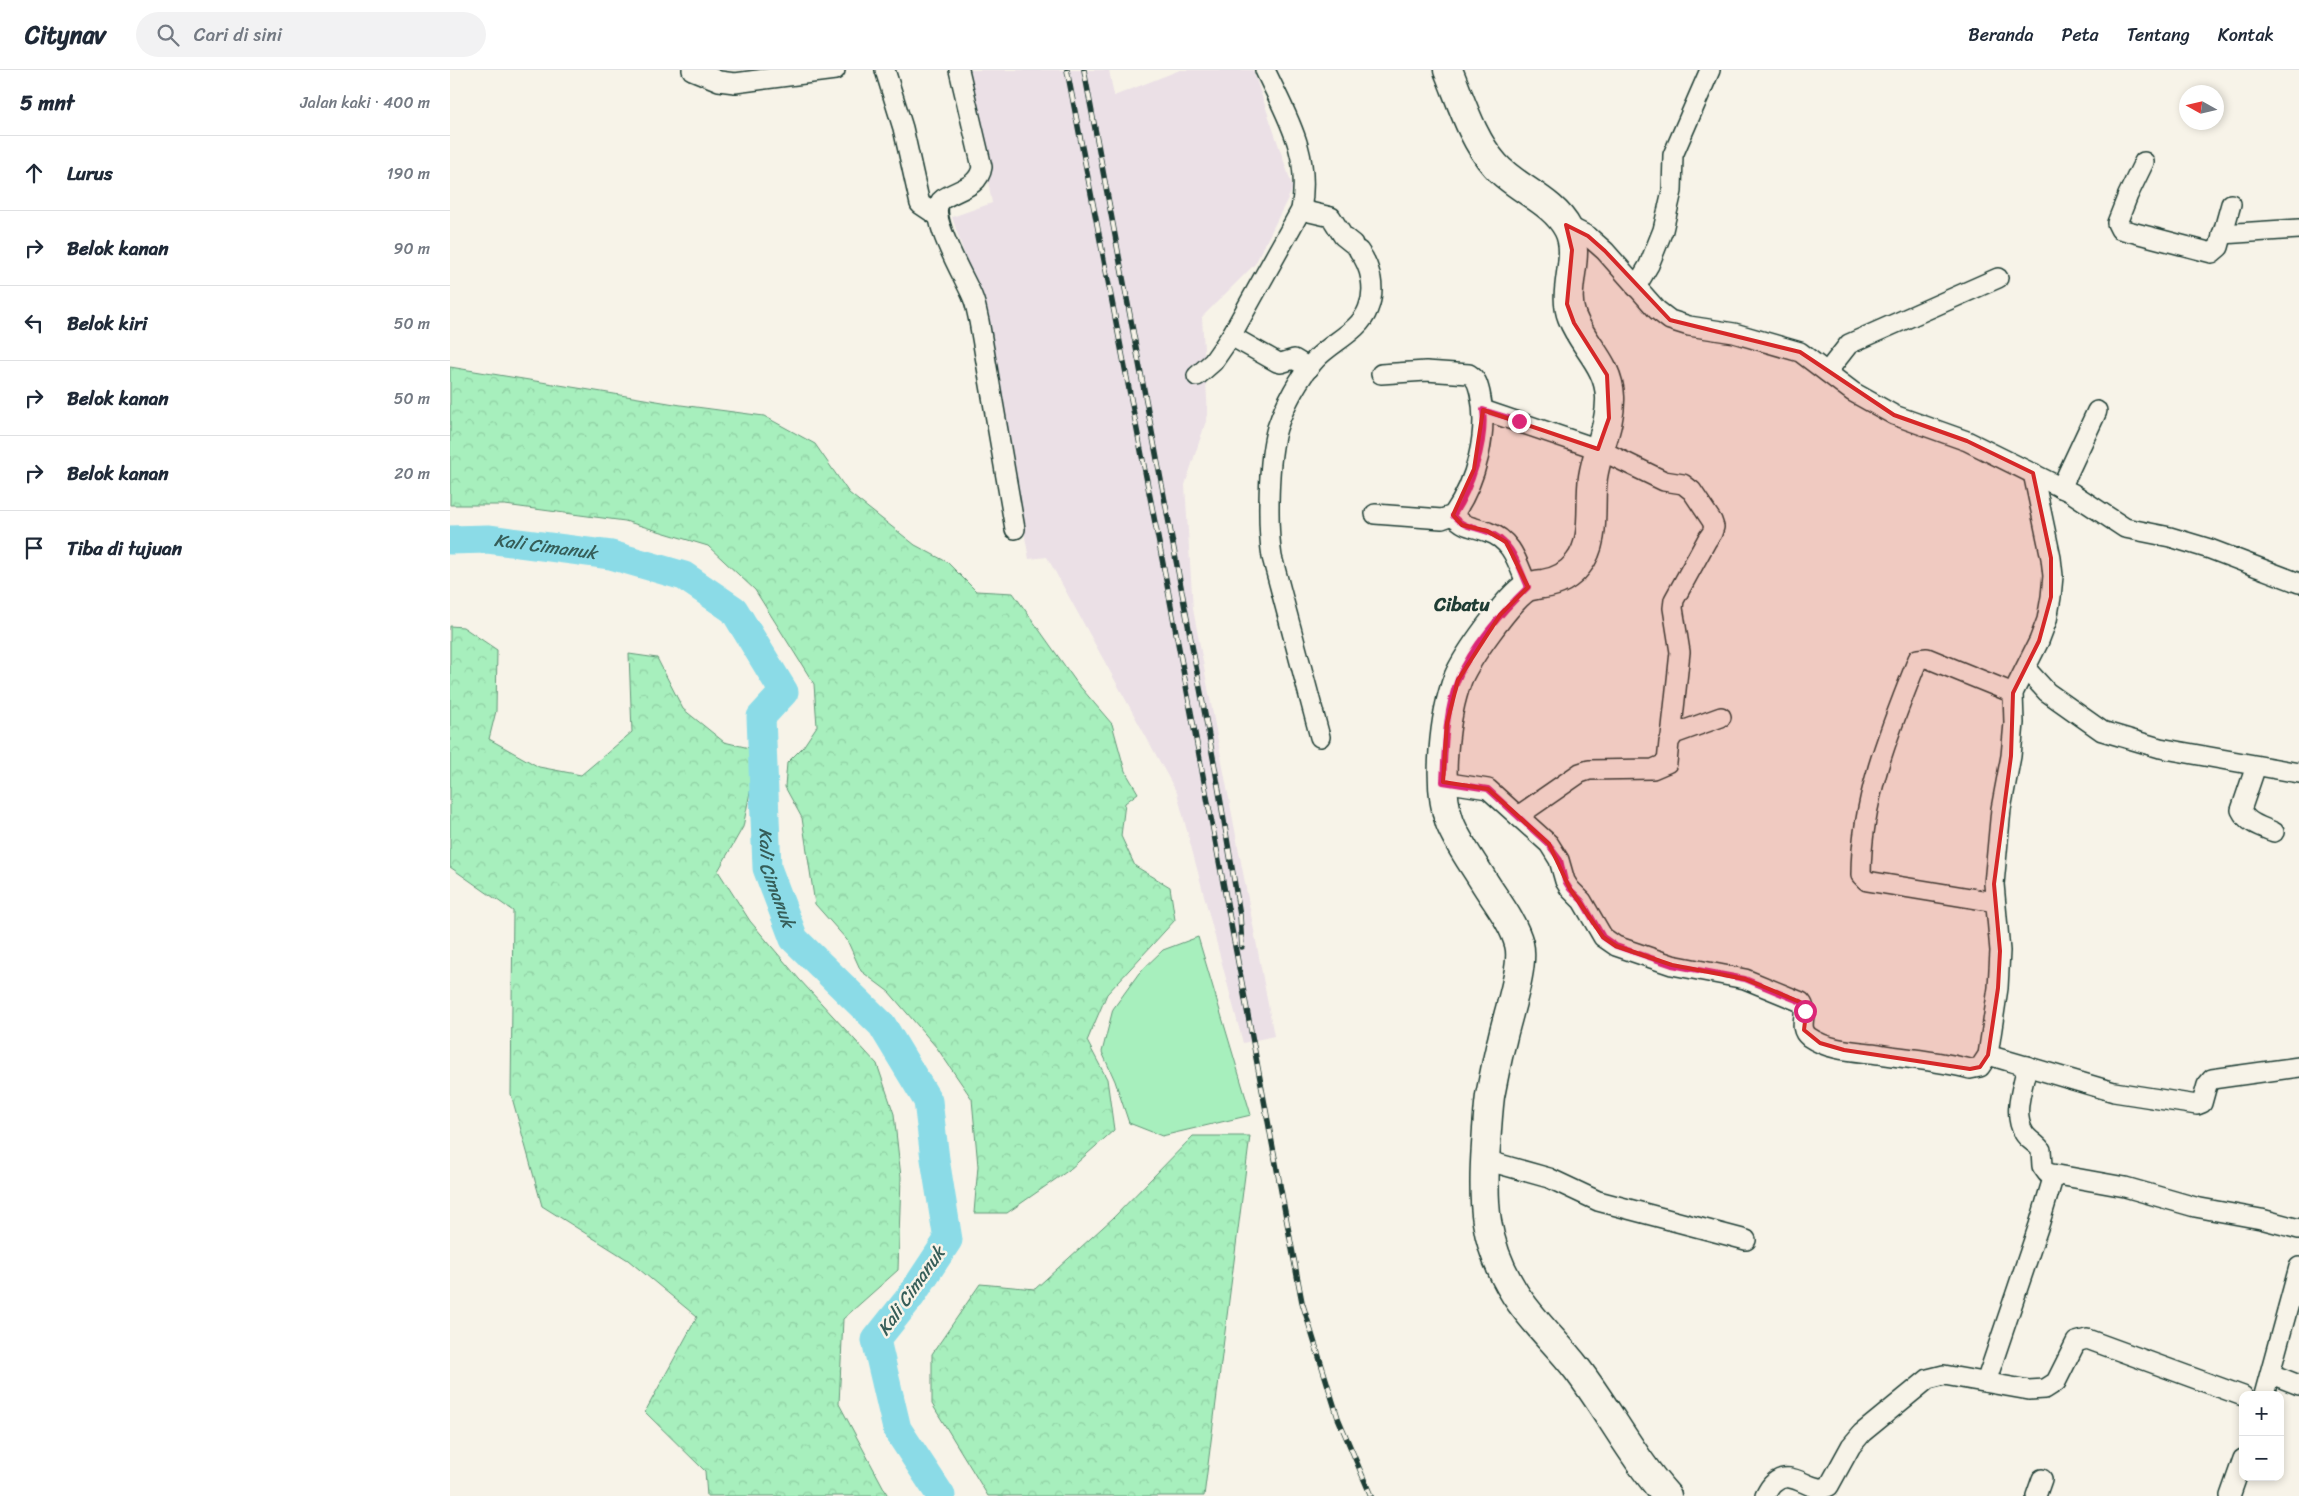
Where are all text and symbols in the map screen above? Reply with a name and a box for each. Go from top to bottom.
search box [136,12,486,57]
text: Citynav [25,14,106,56]
text: Cari di sini [194,18,282,51]
text: Beranda [1968,19,2034,51]
text: Peta [2062,19,2099,51]
text: Tentang [2127,19,2190,51]
text: Kontak [2218,19,2274,51]
icon: search [154,21,182,49]
text: 5 mnt [20,84,74,122]
north arrow [2179,85,2224,130]
text: Jalan kaki · 400 m [300,88,430,117]
text: Lurus [67,157,113,190]
icon: ahead [20,159,48,187]
text: 190 m [387,159,430,188]
text: Belok kanan [67,232,169,265]
icon: right [20,234,48,262]
text: 90 m [394,234,430,263]
text: Belok kiri [67,307,147,340]
icon: left [20,309,48,337]
text: 50 m [394,309,430,338]
text: Belok kanan [67,382,169,415]
icon: right [20,384,48,412]
text: 50 m [394,384,430,413]
route end [1508,410,1531,433]
text: Belok kanan [67,457,169,490]
icon: right [20,459,48,487]
text: 20 m [394,459,430,488]
water label: Kali Cimanuk [492,524,601,569]
text: Tiba di tujuan [67,532,182,565]
icon: arrive [20,534,48,562]
district label: Cibatu [1433,588,1491,621]
water label: Kali Cimanuk [749,827,805,935]
route start [1794,1000,1817,1023]
water label: Kali Cimanuk [868,1238,955,1342]
map controls [2239,1391,2284,1481]
button: + [2239,1391,2284,1436]
button: − [2239,1436,2284,1481]

